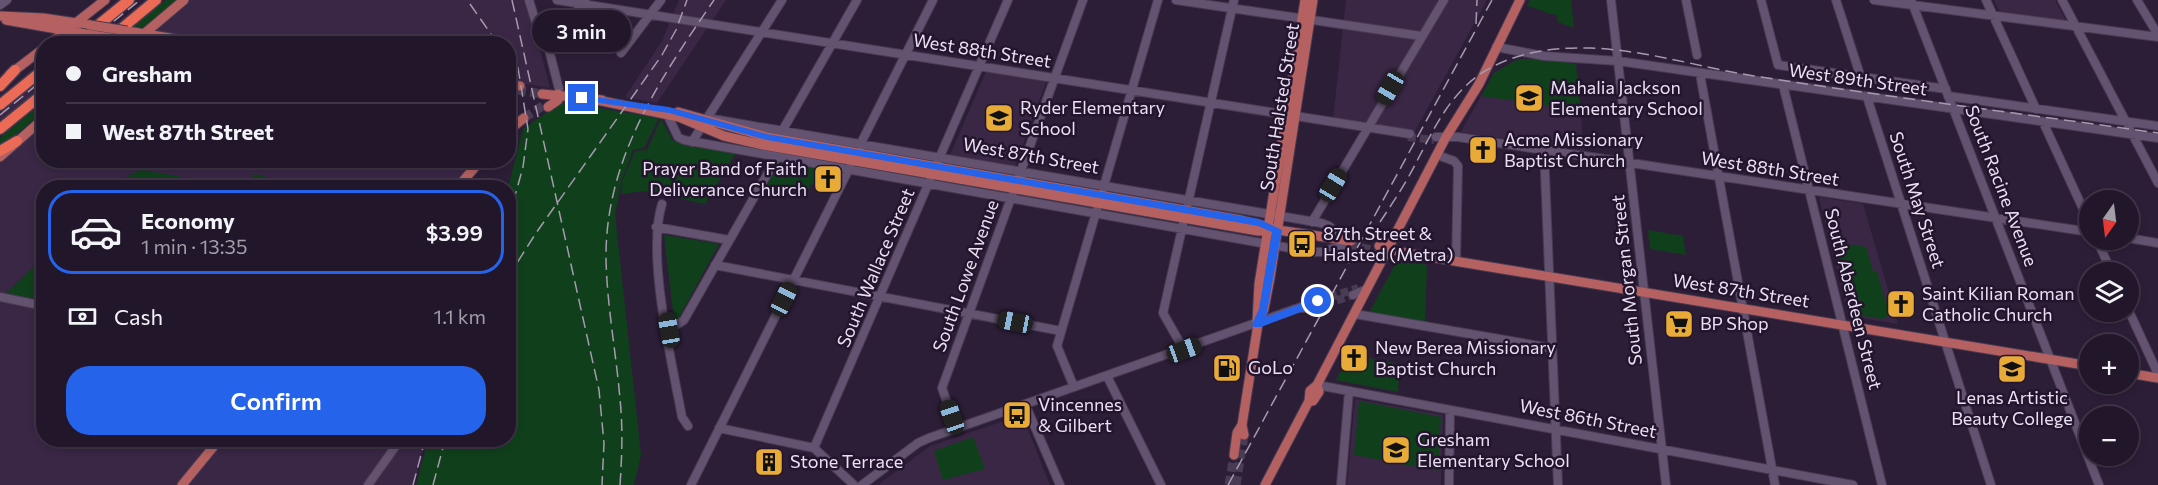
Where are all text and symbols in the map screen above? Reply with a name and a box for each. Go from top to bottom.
callout: 3 min [532,11,632,53]
text: 3 min [557,19,606,43]
street label: South Halsted Street [1255,21,1303,192]
street label: West 88th Street [912,28,1053,72]
street label: West 89th Street [1788,58,1929,100]
text: Gresham [102,60,192,87]
car [1373,68,1407,108]
place label: Mahalia Jackson Elementary School [1550,76,1703,119]
school or university icon: Mahalia Jackson Elementary School [1513,82,1545,114]
route end [568,84,595,111]
place label: Ryder Elementary School [1020,96,1165,139]
school or university icon: Ryder Elementary School [983,102,1015,134]
street label: South Racine Avenue [1961,102,2043,269]
text: West 87th Street [102,118,274,145]
place label: Acme Missionary Baptist Church [1504,128,1643,171]
street label: South May Street [1885,129,1950,271]
street label: West 87th Street [961,132,1101,178]
church icon: Acme Missionary Baptist Church [1467,134,1499,166]
street label: West 88th Street [1700,146,1841,190]
place label: Prayer Band of Faith Deliverance Church [642,157,807,200]
church icon: Prayer Band of Faith Deliverance Church [812,163,844,195]
car [1316,165,1350,205]
street label: South Wallace Street [832,185,919,350]
north arrow [2079,190,2139,250]
map controls [2079,190,2139,466]
street label: South Morgan Street [1606,194,1646,366]
street label: South Lowe Avenue [927,197,1003,355]
icon: car [69,205,123,259]
street label: South Aberdeen Street [1821,206,1887,392]
text: Economy [141,207,235,234]
text: $3.99 [426,219,483,246]
place label: 87th Street & Halsted (Metra) [1323,222,1453,265]
bus stop icon: 87th Street & Halsted (Metra) [1286,228,1318,260]
text: 1 min · 13:35 [141,234,247,258]
button: layers [2079,262,2139,322]
street label: West 87th Street [1671,268,1811,312]
car [768,279,800,319]
place label: Saint Kilian Roman Catholic Church [1922,282,2074,325]
route start [1304,287,1331,314]
church icon: Saint Kilian Roman Catholic Church [1885,288,1917,320]
icon: cash [66,300,99,333]
text: Cash [114,303,163,330]
text: 1.1 km [434,304,486,328]
supermarket icon: BP Shop [1663,308,1695,340]
car [996,310,1034,334]
car [657,311,681,349]
place label: BP Shop [1700,312,1769,334]
button: + [2079,334,2139,394]
car [1164,335,1204,365]
place label: New Berea Missionary Baptist Church [1375,336,1556,379]
church icon: New Berea Missionary Baptist Church [1338,342,1370,374]
fuel station icon: GoLo [1211,352,1243,384]
school or university icon: Lenas Artistic Beauty College [1996,353,2028,385]
place label: GoLo [1248,356,1293,378]
button: Confirm [66,366,486,435]
place label: Lenas Artistic Beauty College [1951,386,2073,429]
place label: Vincennes & Gilbert [1038,393,1122,436]
street label: West 86th Street [1518,394,1659,442]
car [938,397,966,437]
bus stop icon: Vincennes & Gilbert [1001,399,1033,431]
button: − [2079,406,2139,466]
place label: Gresham Elementary School [1417,428,1570,471]
school or university icon: Gresham Elementary School [1380,434,1412,466]
building icon: Stone Terrace [753,446,785,478]
place label: Stone Terrace [790,450,903,472]

